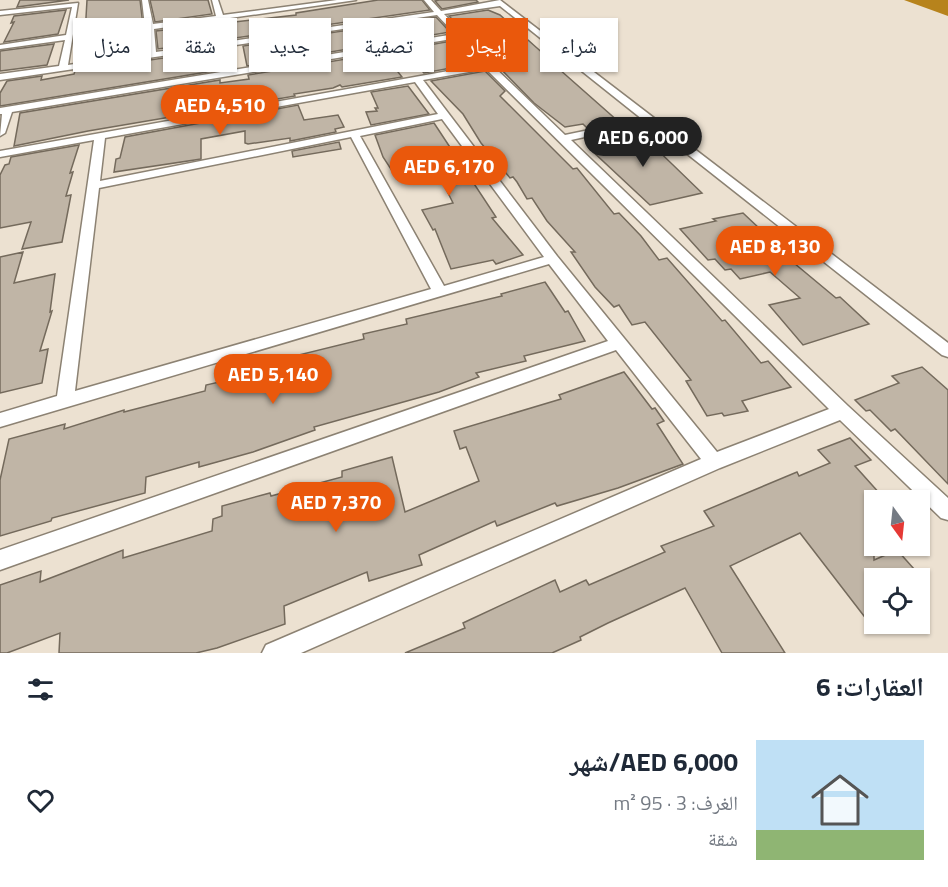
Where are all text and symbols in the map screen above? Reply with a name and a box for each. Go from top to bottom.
chip: منزل [73,18,151,72]
chip: شقة [163,18,237,72]
chip: جديد [249,18,331,72]
chip: تصفية [343,18,434,72]
chip: إيجار [446,18,528,72]
chip: شراء [540,18,618,72]
pin: AED 4,510 [151,85,289,136]
text: AED 4,510 [175,89,265,120]
pin: AED 6,000 [574,117,712,168]
text: AED 6,000 [598,121,688,152]
pin: AED 6,170 [380,146,518,197]
text: AED 6,170 [404,150,494,181]
pin: AED 8,130 [706,226,844,277]
text: AED 8,130 [730,230,820,261]
pin: AED 5,140 [204,354,342,405]
text: AED 5,140 [228,358,318,389]
pin: AED 7,370 [267,482,405,533]
text: AED 7,370 [291,486,381,517]
north arrow [864,490,930,556]
map controls [864,490,930,634]
button: locate [864,568,930,634]
text: العقارات: 6 [816,667,924,706]
icon: filters [24,673,57,706]
text: AED 6,000/شهر [570,742,738,781]
icon: home [804,764,876,836]
icon: heart [24,784,57,817]
text: الغرف: 3 · 95 m² [613,787,738,818]
text: شقة [708,823,738,854]

